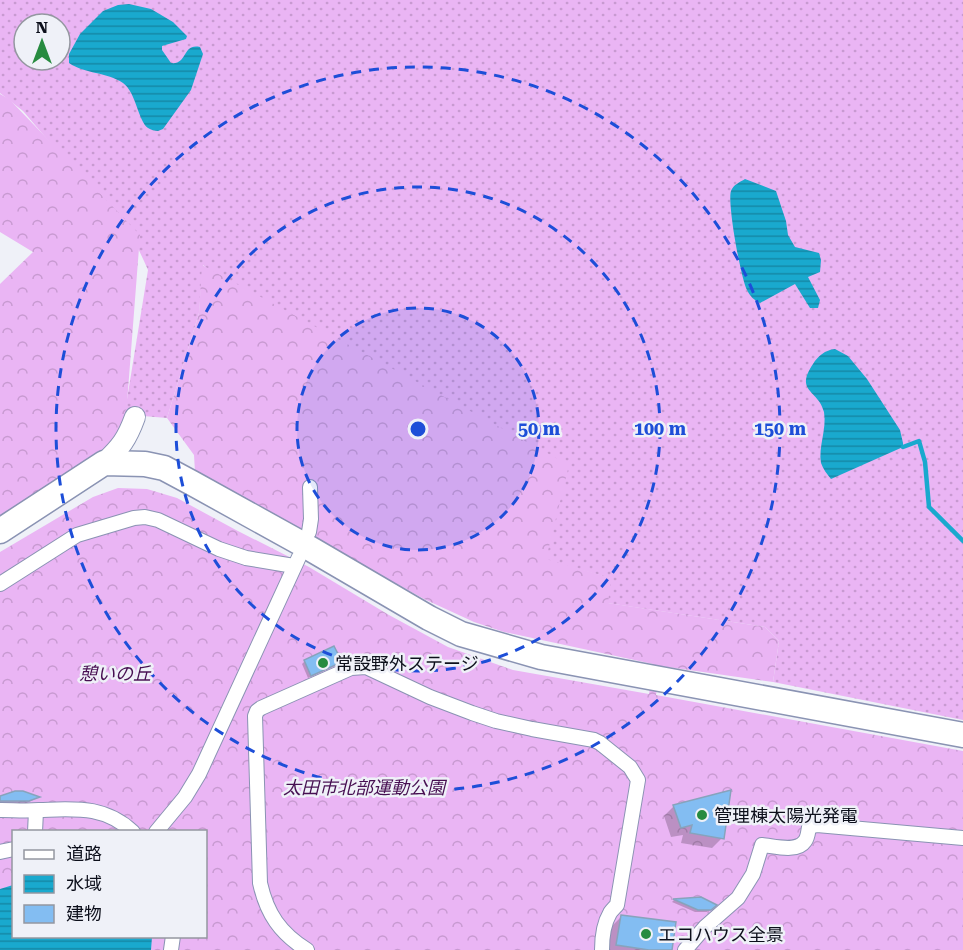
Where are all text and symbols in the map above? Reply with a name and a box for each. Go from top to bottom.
north arrow [12,12,72,72]
text: N [36,18,48,37]
text: 50 m [518,418,561,439]
text: 100 m [634,418,687,439]
text: 150 m [754,418,807,439]
centre of rings [408,419,428,439]
place label: 常設野外ステージ [335,653,479,674]
marker: 常設野外ステージ [316,656,330,670]
park label: 憩いの丘 [79,663,152,684]
park label: 太田市北部運動公園 [283,777,448,798]
place label: 管理棟太陽光発電 [714,805,858,826]
marker: 管理棟太陽光発電 [695,808,709,822]
legend [12,830,207,938]
text: 道路 [66,843,102,864]
text: 水域 [66,873,102,894]
text: 建物 [66,903,102,924]
place label: エコハウス全景 [658,924,784,945]
marker: エコハウス全景 [639,927,653,941]

